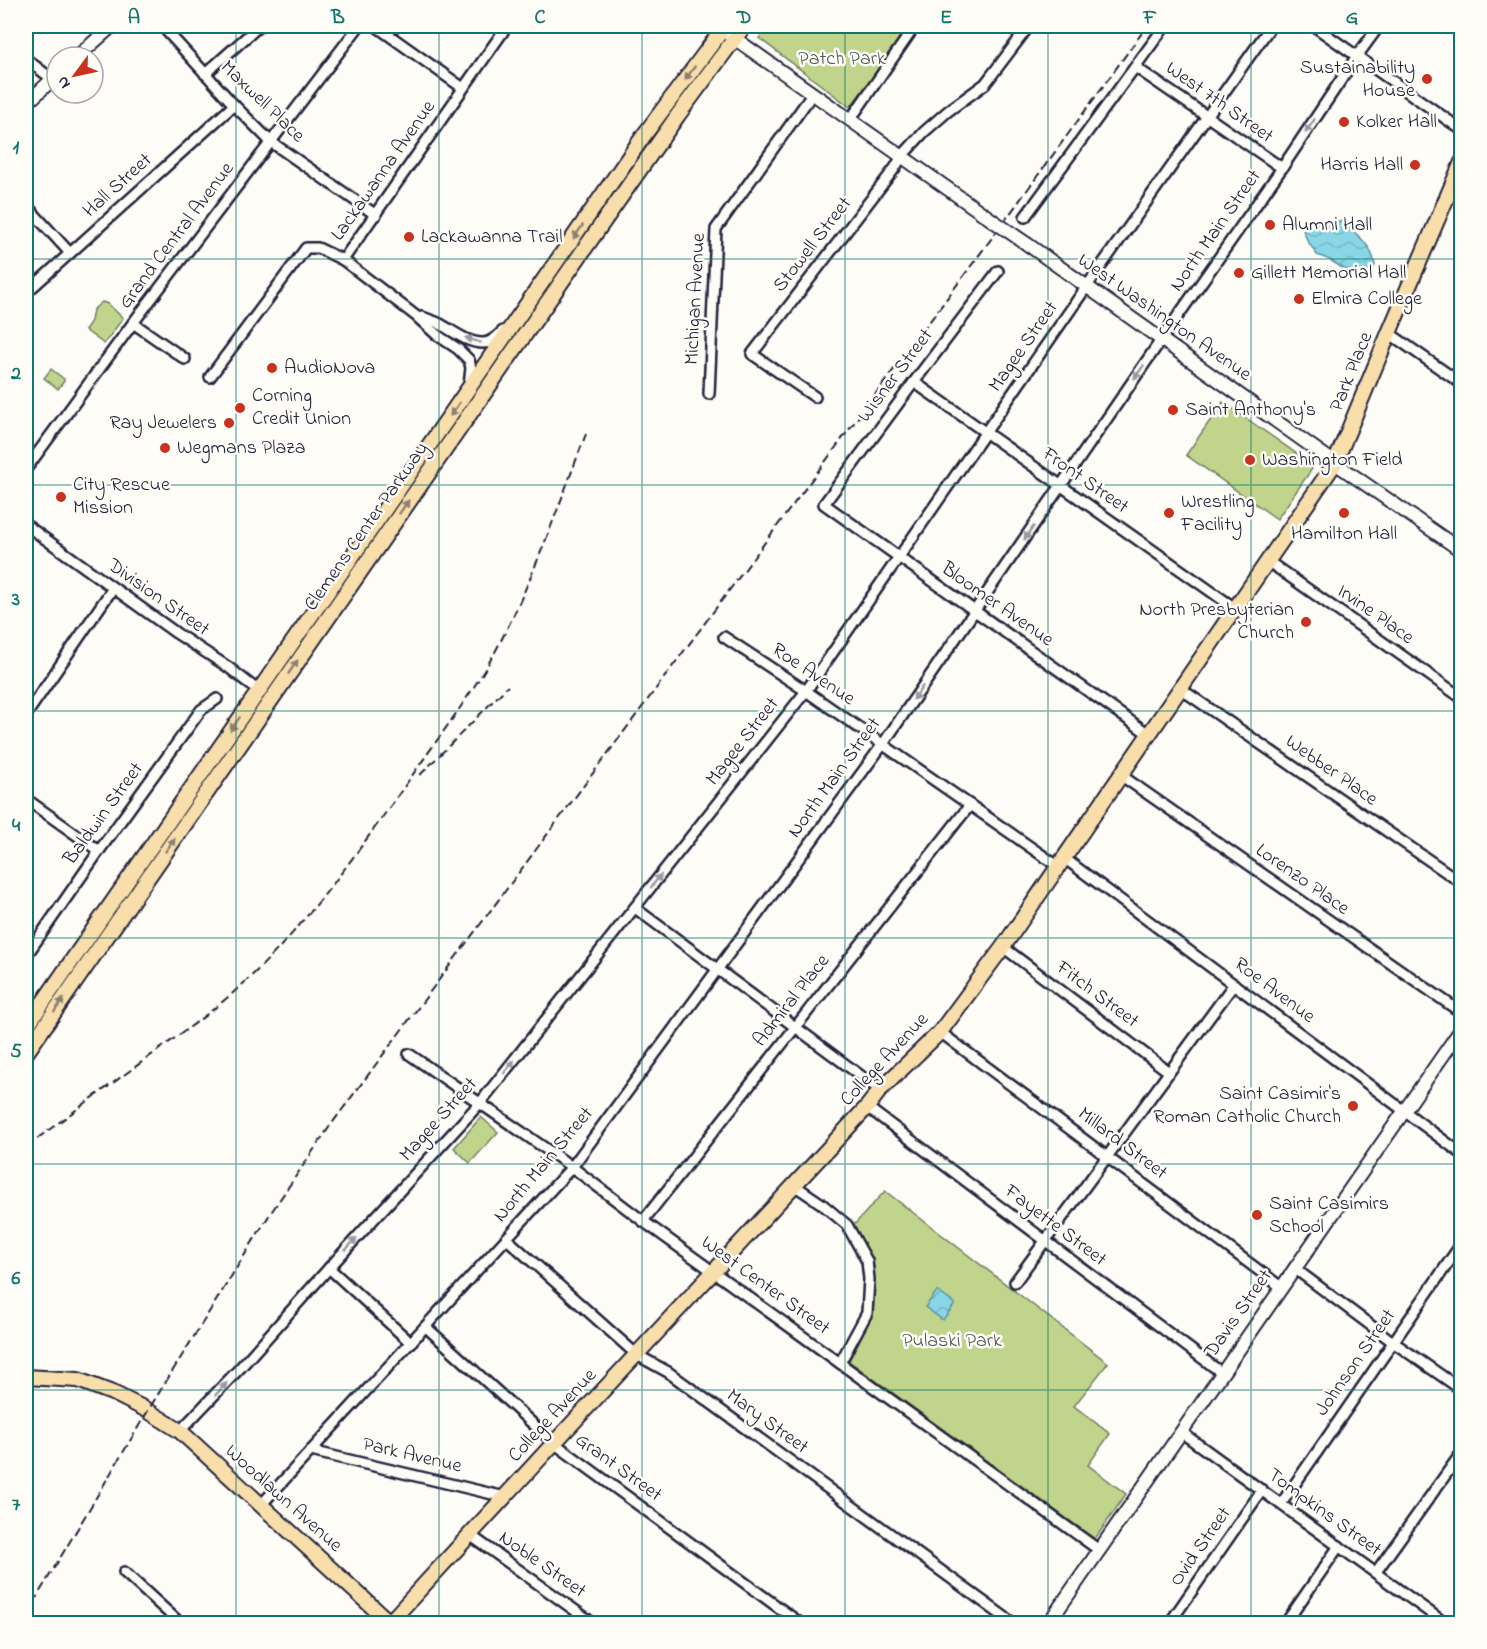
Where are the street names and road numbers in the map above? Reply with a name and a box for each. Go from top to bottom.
street label: Maxwell Place [213,54,311,150]
street label: West 7th Street [1159,55,1279,151]
street label: Lackawanna Avenue [325,95,443,247]
street label: Hall Street [77,147,159,225]
street label: Grand Central Avenue [112,156,242,316]
street label: North Main Street [1163,164,1269,298]
street label: Stowell Street [766,191,860,299]
street label: Michigan Avenue [678,232,715,366]
street label: West Washington Avenue [1070,247,1257,390]
street label: Magee Street [982,295,1067,399]
street label: Wisner Street [851,323,941,429]
street label: Park Place [1323,328,1381,416]
street label: Clemens Center Parkway [298,436,436,618]
street label: Front Street [1035,440,1134,522]
street label: Division Street [100,551,215,644]
street label: Bloomer Avenue [934,555,1059,655]
street label: Irvine Place [1330,578,1420,652]
street label: Roe Avenue [765,636,861,714]
street label: Magee Street [699,691,788,793]
street label: North Main Street [781,711,889,844]
street label: Webber Place [1279,728,1383,814]
street label: Baldwin Street [56,756,151,872]
street label: Lorenzo Place [1249,837,1355,923]
street label: Admiral Place [747,949,837,1053]
street label: Roe Avenue [1227,951,1321,1031]
street label: Fitch Street [1049,954,1145,1036]
street label: College Avenue [834,1006,937,1114]
street label: Magee Street [393,1071,486,1169]
street label: Millard Street [1071,1100,1173,1188]
street label: North Main Street [487,1101,601,1229]
street label: Fayette Street [997,1177,1113,1274]
street label: West Center Street [694,1229,836,1343]
street label: Davis Street [1197,1264,1280,1365]
street label: Johnson Street [1308,1303,1404,1422]
street label: College Avenue [502,1362,605,1470]
street label: Mary Street [720,1382,814,1462]
street label: Grant Street [568,1426,668,1510]
street label: Park Avenue [360,1431,464,1481]
street label: Woodlawn Avenue [218,1438,348,1560]
street label: Tompkins Street [1261,1462,1387,1564]
street label: Ovid Street [1163,1501,1239,1593]
street label: Noble Street [492,1524,592,1606]

